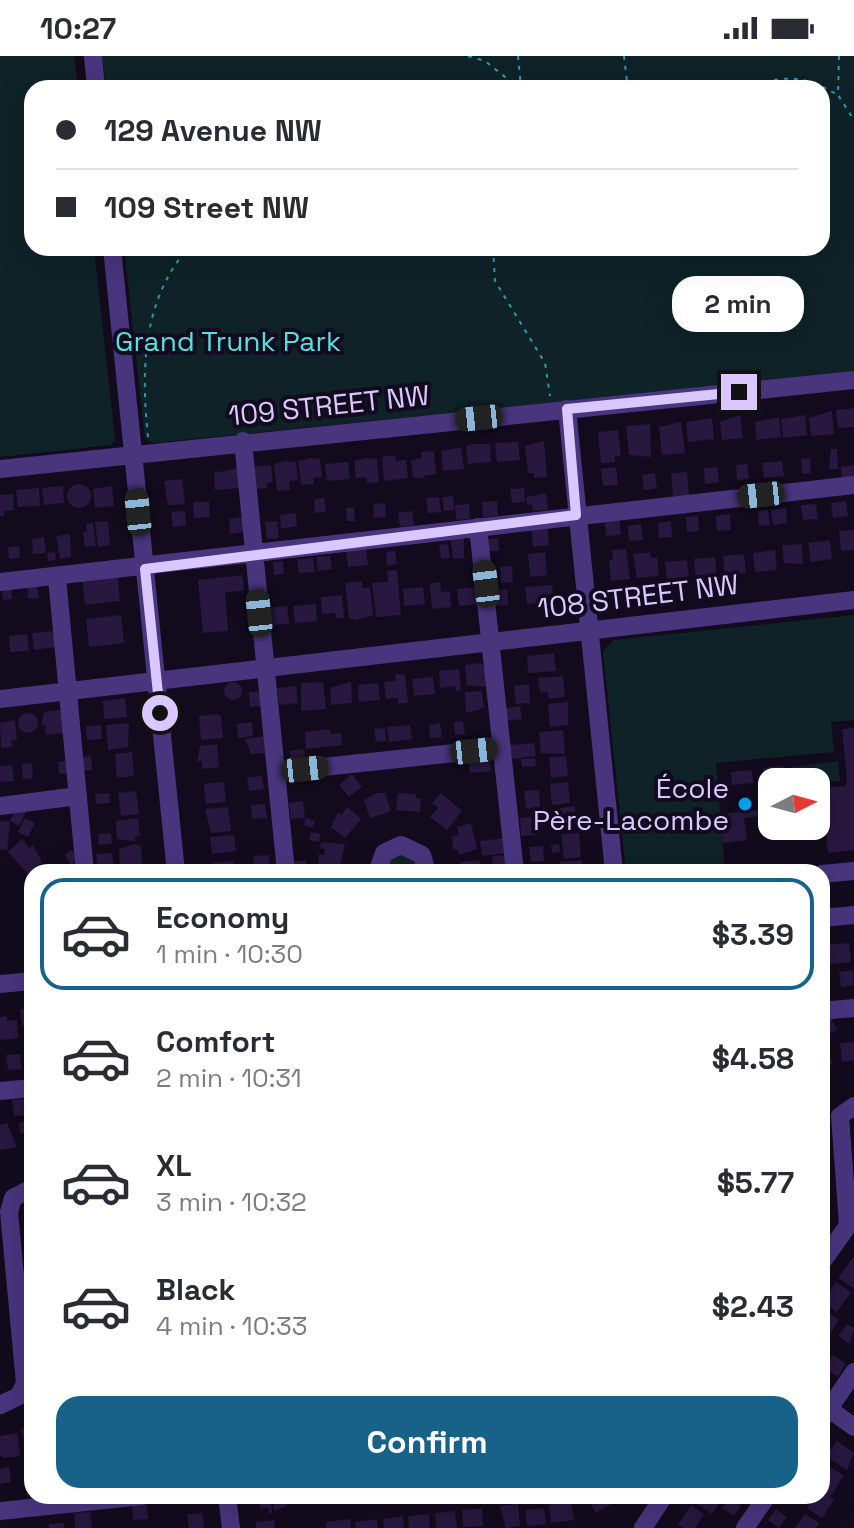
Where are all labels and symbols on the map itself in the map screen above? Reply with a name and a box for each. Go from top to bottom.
callout: 2 min [673,276,805,332]
park label: Grand Trunk Park [115,323,341,359]
route end [721,374,757,410]
street label: 109 STREET NW [227,377,431,433]
car [454,404,504,432]
car [736,481,786,509]
car [124,487,152,537]
car [471,559,501,609]
street label: 108 STREET NW [535,566,741,626]
car [245,588,273,638]
route start [142,695,178,731]
car [449,737,499,765]
car [280,755,330,783]
north arrow [758,768,830,840]
place label: École Père-Lacombe [533,770,729,838]
marker: École Père-Lacombe [736,795,754,813]

